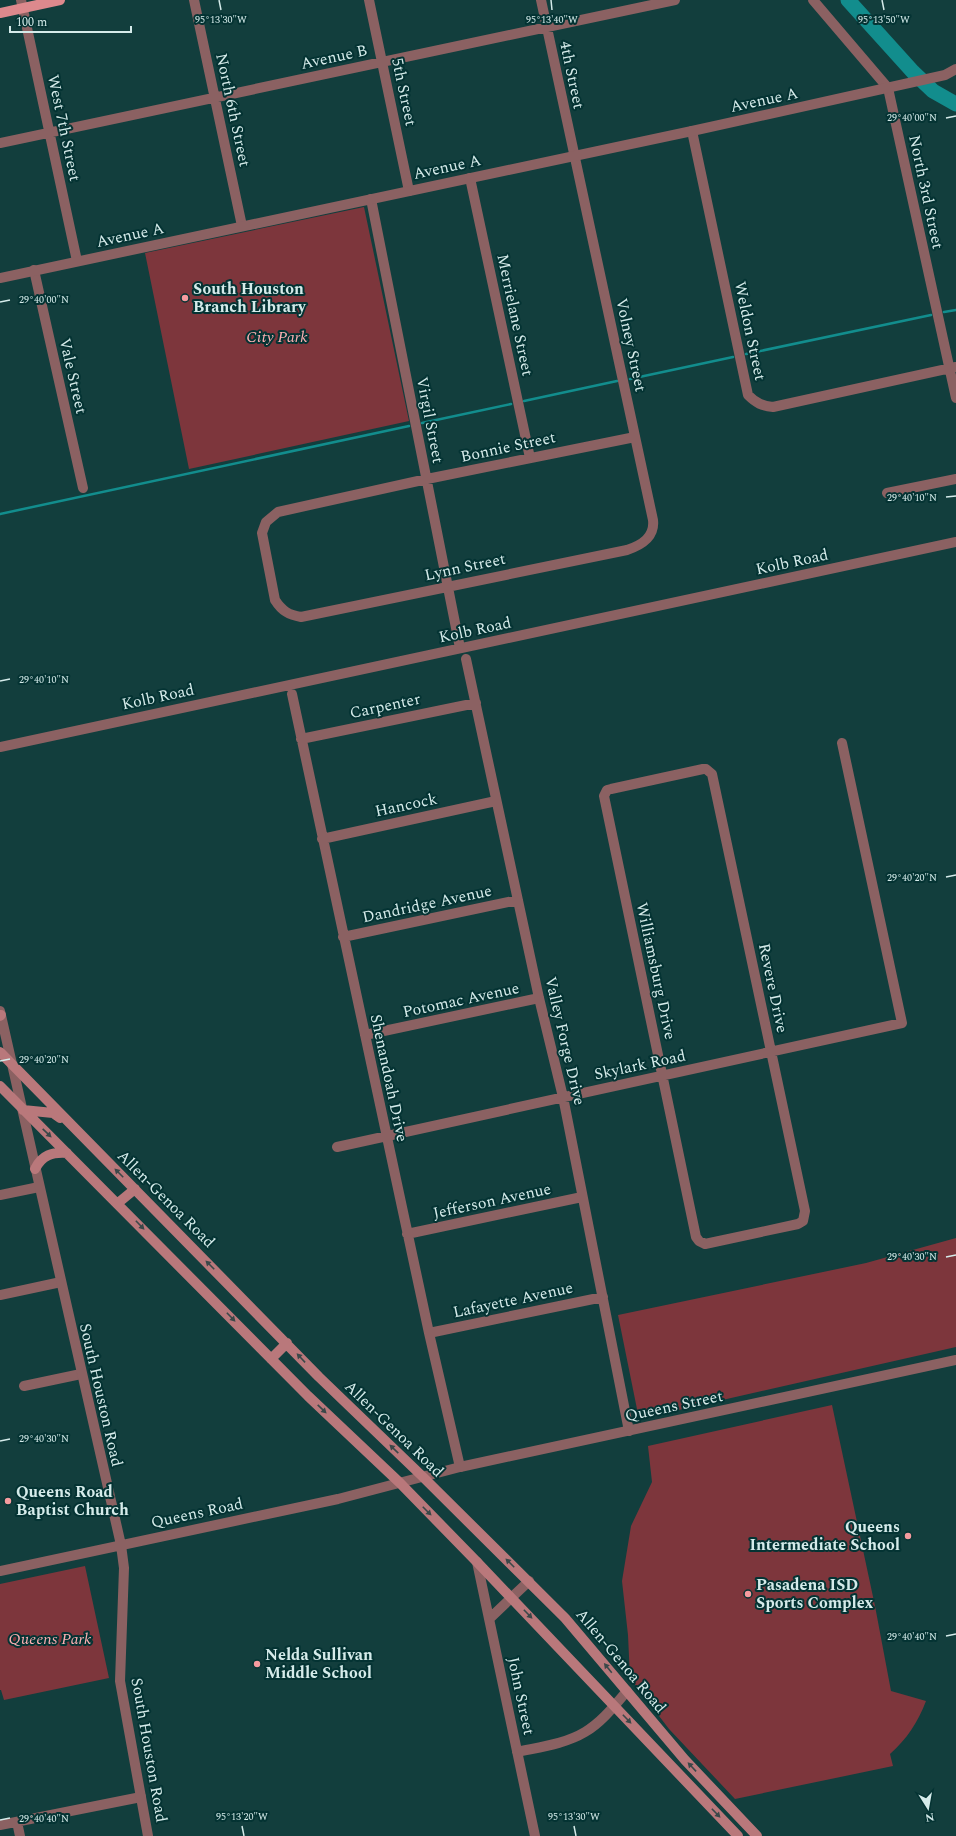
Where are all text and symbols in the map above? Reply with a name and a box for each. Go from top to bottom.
scale bar [10,8,131,34]
text: 95°13'30"W [195,12,247,28]
text: 95°13'40"W [526,12,578,28]
text: 95°13'50"W [858,12,910,28]
text: 100 m [16,13,47,32]
street label: Avenue B [299,38,369,76]
street label: 4th Street [553,39,591,112]
street label: North 6th Street [209,51,257,169]
street label: 5th Street [385,56,423,129]
street label: West 7th Street [41,72,87,184]
street label: Avenue A [728,81,800,119]
text: 29°40'00"N [887,110,937,126]
street label: North 3rd Street [902,133,950,252]
street label: Avenue A [411,148,483,186]
street label: Avenue A [94,216,166,254]
street label: Merrielane Street [490,252,540,379]
place label: South Houston Branch Library [193,277,307,319]
street label: Weldon Street [728,279,772,383]
text: 29°40'00"N [19,292,69,308]
marker: South Houston Branch Library [180,293,190,303]
street label: Volney Street [609,296,653,394]
park label: City Park [246,325,308,349]
street label: Vale Street [53,336,93,417]
street label: Virgil Street [410,375,450,466]
street label: Bonnie Street [458,425,558,469]
text: 29°40'10"N [887,490,937,506]
street label: Kolb Road [754,543,831,581]
street label: Lynn Street [422,547,508,587]
street label: Kolb Road [437,611,514,649]
text: 29°40'10"N [19,672,69,688]
street label: Kolb Road [120,678,197,716]
street label: Carpenter [347,687,423,725]
street label: Hancock [373,787,439,823]
text: 29°40'20"N [887,870,937,886]
street label: Dandridge Avenue [360,879,494,929]
street label: Williamsburg Drive [630,900,682,1042]
street label: Revere Drive [752,941,794,1035]
street label: Valley Forge Drive [539,974,591,1108]
street label: Potomac Avenue [400,976,522,1024]
street label: Shenandoah Drive [364,1012,414,1144]
street label: Skylark Road [592,1044,688,1086]
text: 29°40'20"N [19,1052,69,1068]
one-way arrow [42,1128,52,1138]
street label: Allen-Genoa Road [111,1144,221,1254]
one-way arrow [114,1168,124,1178]
street label: Jefferson Avenue [431,1177,553,1225]
one-way arrow [135,1220,145,1230]
text: 29°40'30"N [887,1249,937,1265]
one-way arrow [205,1260,215,1270]
street label: Lafayette Avenue [451,1276,575,1324]
one-way arrow [226,1312,236,1322]
street label: South Houston Road [73,1321,129,1469]
one-way arrow [296,1353,306,1363]
street label: Allen-Genoa Road [339,1375,449,1483]
street label: Queens Street [623,1384,726,1428]
one-way arrow [317,1405,328,1414]
text: 29°40'30"N [19,1431,69,1447]
one-way arrow [389,1444,399,1454]
place label: Queens Road Baptist Church [16,1480,129,1522]
street label: Queens Road [149,1492,245,1534]
marker: Queens Road Baptist Church [3,1496,13,1506]
one-way arrow [422,1506,432,1516]
place label: Queens Intermediate School [749,1515,900,1557]
marker: Queens Intermediate School [903,1531,913,1541]
one-way arrow [505,1558,515,1568]
place label: Pasadena ISD Sports Complex [756,1573,873,1615]
marker: Pasadena ISD Sports Complex [743,1589,753,1599]
street label: Allen-Genoa Road [570,1603,672,1719]
one-way arrow [523,1609,532,1620]
park label: Queens Park [8,1627,92,1651]
text: 29°40'40"N [887,1629,937,1645]
place label: Nelda Sullivan Middle School [265,1643,373,1685]
street label: John Street [501,1655,541,1738]
marker: Nelda Sullivan Middle School [252,1659,262,1669]
one-way arrow [604,1662,613,1673]
street label: South Houston Road [124,1676,174,1824]
one-way arrow [622,1714,632,1724]
one-way arrow [687,1762,697,1772]
north arrow [908,1788,948,1828]
one-way arrow [711,1808,721,1818]
text: N [924,1808,936,1827]
text: 95°13'20"W [216,1809,268,1825]
text: 95°13'30"W [548,1809,600,1825]
text: 29°40'40"N [19,1811,69,1827]

